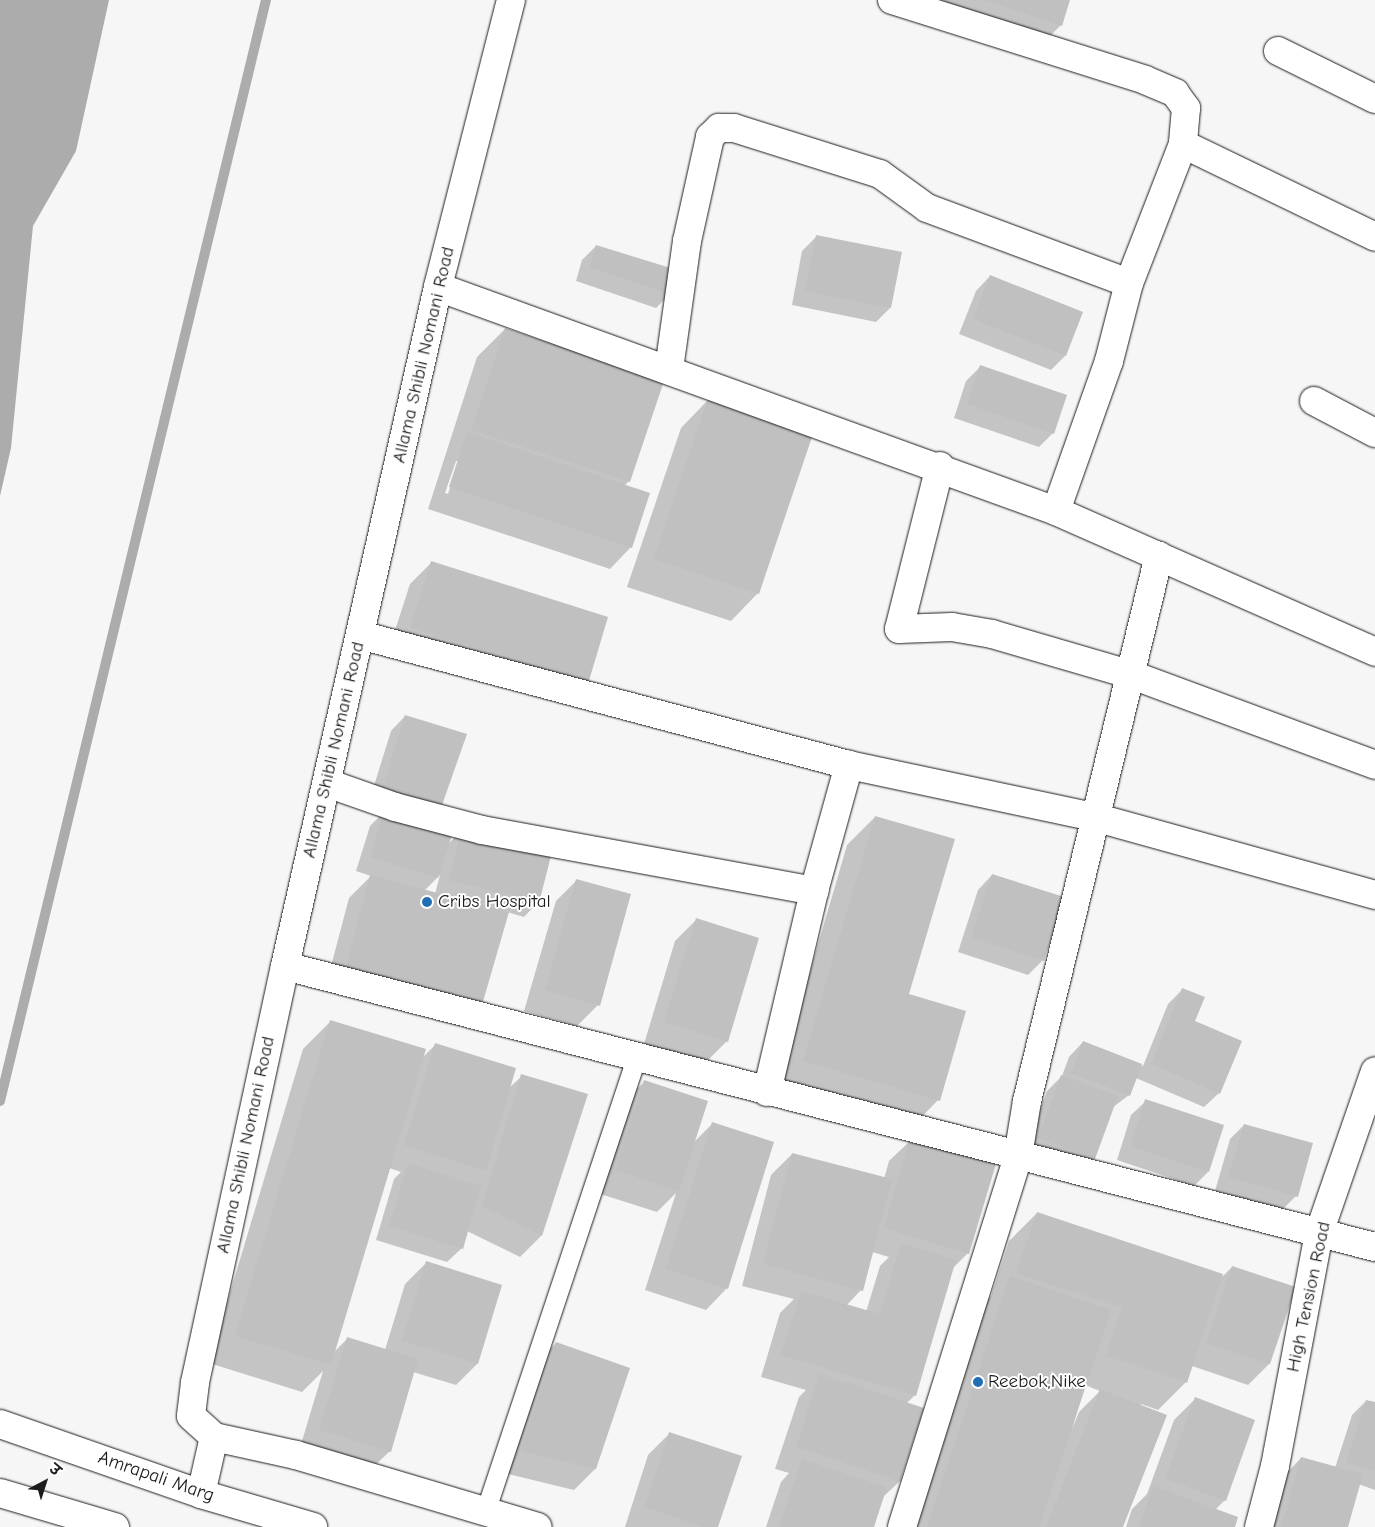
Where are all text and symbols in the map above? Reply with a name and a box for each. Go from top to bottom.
street label: Allama Shibli Nomani Road [388,245,460,465]
street label: Allama Shibli Nomani Road [298,640,370,860]
place label: Cribs Hospital [438,891,551,913]
marker: Cribs Hospital [420,895,434,909]
street label: Allama Shibli Nomani Road [212,1034,280,1256]
street label: High Tension Road [1282,1220,1336,1374]
place label: Reebok,Nike [988,1371,1086,1393]
marker: Reebok,Nike [972,1376,984,1388]
street label: Amrapali Marg [95,1446,217,1508]
north arrow [20,1457,70,1507]
text: उ [46,1461,64,1480]

